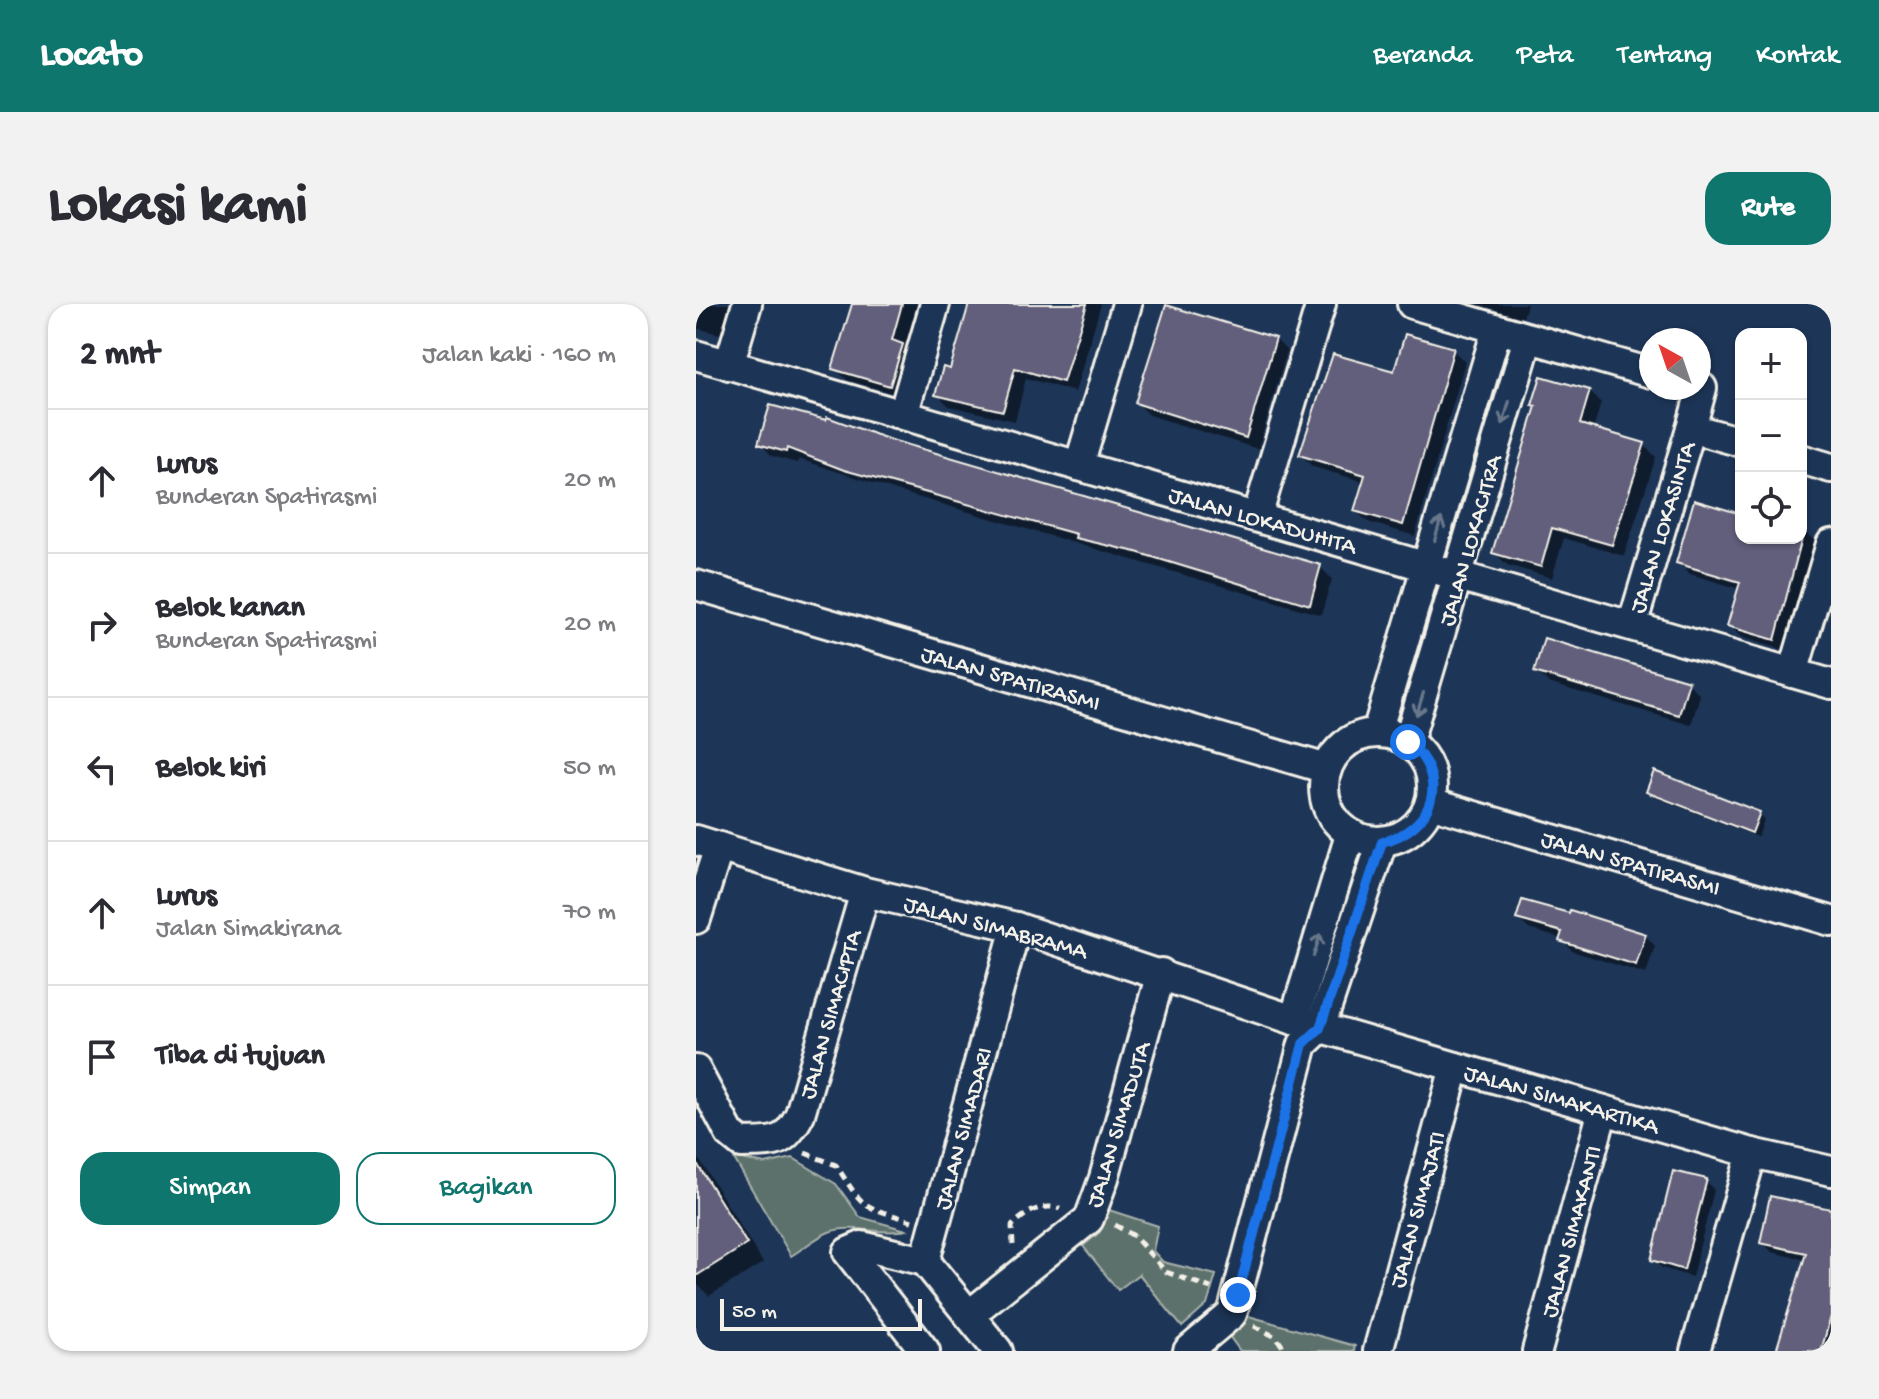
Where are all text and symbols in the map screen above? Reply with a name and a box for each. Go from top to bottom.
text: Locato [40,34,143,78]
text: Beranda [1373,40,1473,73]
text: Peta [1517,40,1574,73]
text: Tentang [1618,40,1712,73]
text: Kontak [1756,40,1839,73]
button: Rute [1705,172,1831,245]
text: Lokasi kami [48,175,308,241]
north arrow [1639,328,1711,400]
map controls [1735,328,1807,544]
button: + [1735,328,1807,400]
text: 2 mnt [80,336,159,376]
text: Jalan kaki · 160 m [422,341,616,372]
one-way arrow [1498,399,1513,425]
button: − [1735,400,1807,472]
street label: JALAN LOKASINTA [1624,437,1705,617]
text: Lurus [156,448,217,483]
street label: JALAN LOKACITRA [1434,450,1511,630]
icon: ahead [80,459,124,503]
text: 20 m [564,466,616,497]
button: locate [1735,472,1807,544]
street label: JALAN LOKADUHITA [1165,482,1361,564]
text: Bunderan Spatirasmi [156,483,378,514]
one-way arrow [1431,517,1446,543]
text: Belok kanan [156,592,305,627]
icon: right [80,603,124,647]
text: 20 m [564,610,616,641]
text: Bunderan Spatirasmi [156,627,378,658]
street label: JALAN SPATIRASMI [917,641,1103,720]
one-way arrow [1411,692,1426,717]
route start [1390,724,1426,760]
icon: left [80,747,124,791]
text: Belok kiri [156,752,266,787]
text: 50 m [563,754,616,785]
street label: JALAN SPATIRASMI [1537,826,1723,905]
text: Lurus [156,880,217,915]
icon: ahead [80,891,124,935]
street label: JALAN SIMABRAMA [900,891,1092,968]
text: 70 m [563,898,616,929]
text: Jalan Simakirana [156,915,341,946]
street label: JALAN SIMACIPTA [794,925,871,1103]
one-way arrow [1310,933,1325,959]
icon: arrive [80,1035,124,1079]
street label: JALAN SIMADUTA [1081,1037,1160,1211]
text: Tiba di tujuan [156,1040,325,1075]
street label: JALAN SIMADARI [930,1044,1001,1213]
street label: JALAN SIMAKARTIKA [1460,1060,1664,1144]
street label: JALAN SIMAJATI [1385,1129,1454,1291]
street label: JALAN SIMAKANTI [1536,1143,1610,1321]
button: Simpan [80,1152,340,1225]
button: Bagikan [356,1152,616,1225]
route end [1220,1277,1256,1313]
scale bar [720,1295,922,1331]
text: 50 m [732,1300,777,1326]

